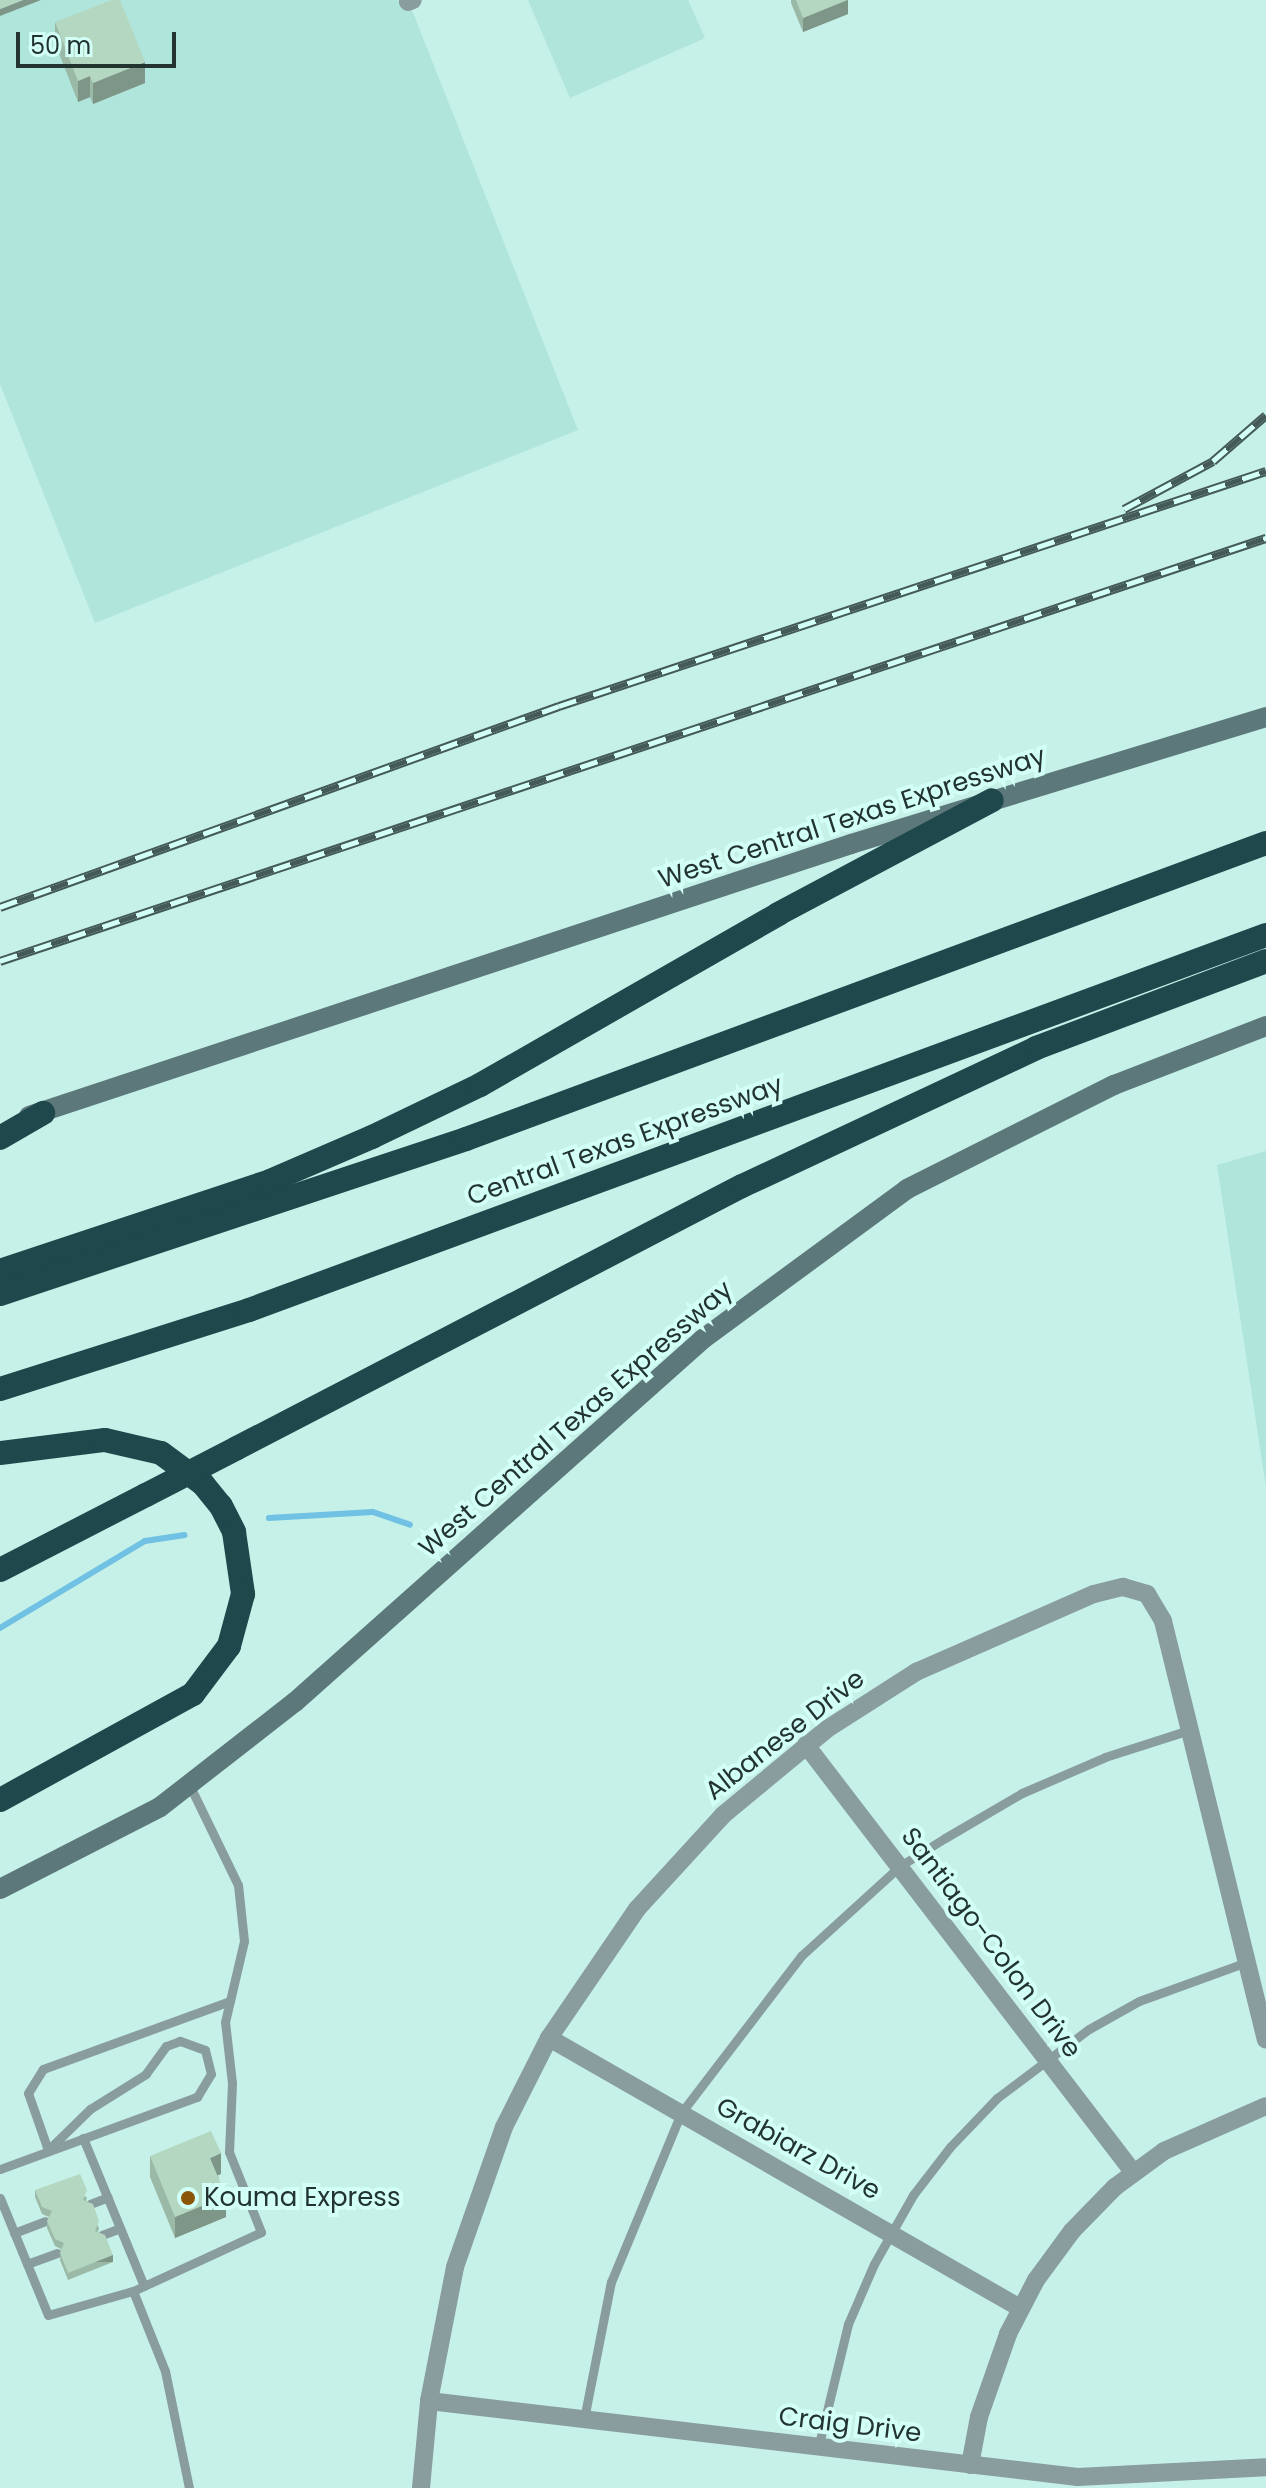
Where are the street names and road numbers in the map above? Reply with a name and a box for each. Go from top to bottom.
street label: West Central Texas Expressway [655,741,1049,895]
street label: Central Texas Expressway [463,1069,787,1213]
street label: West Central Texas Expressway [413,1274,739,1564]
street label: Albanese Drive [699,1663,871,1807]
street label: Santiago-Colon Drive [894,1822,1088,2064]
street label: Grabiarz Drive [711,2091,885,2207]
street label: Craig Drive [777,2401,923,2449]

